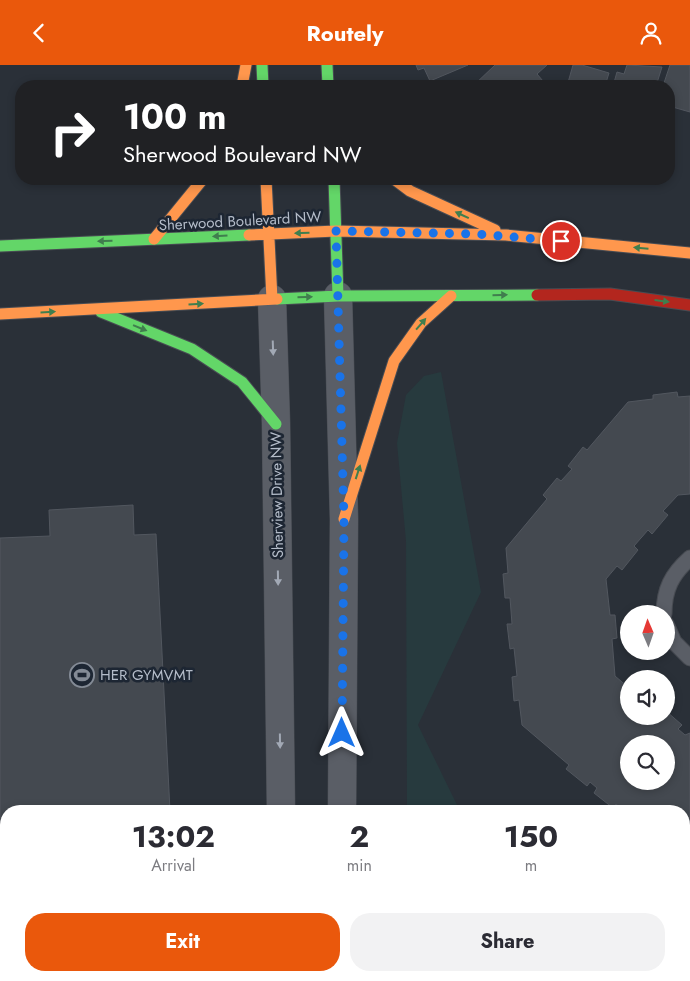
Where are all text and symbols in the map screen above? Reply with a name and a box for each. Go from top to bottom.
text: Routely [307,17,383,49]
icon: back [25,19,53,47]
icon: person [637,19,665,47]
text: 100 m [123,92,226,142]
icon: right [40,100,105,165]
text: Sherwood Boulevard NW [123,138,362,170]
street label: Sherwood Boulevard NW [158,206,322,236]
one-way arrow [454,210,469,219]
pin [540,220,582,262]
icon: arrive [547,227,575,255]
one-way arrow [294,229,310,237]
one-way arrow [211,232,227,240]
one-way arrow [97,238,113,246]
one-way arrow [633,244,649,252]
one-way arrow [492,291,508,299]
one-way arrow [297,293,313,301]
one-way arrow [655,297,671,305]
one-way arrow [188,299,204,307]
one-way arrow [40,308,56,316]
one-way arrow [415,319,427,331]
one-way arrow [133,325,147,333]
one-way arrow [270,340,278,356]
street label: Sherview Drive NW [265,431,289,558]
one-way arrow [355,465,363,480]
one-way arrow [274,570,282,586]
north arrow [620,605,675,660]
map controls [620,605,675,790]
sports icon: HER GYMVMT [69,662,95,688]
place label: HER GYMVMT [100,664,193,686]
button: sound [620,670,675,725]
position arrow [315,706,367,758]
one-way arrow [276,733,284,749]
button: search [620,735,675,790]
text: 13:02 [132,815,215,858]
text: 2 [349,815,369,858]
text: 150 [504,815,558,858]
text: Arrival [151,854,195,877]
text: min [347,854,372,877]
text: m [525,854,537,877]
button: Exit [25,913,340,971]
button: Share [350,913,665,971]

